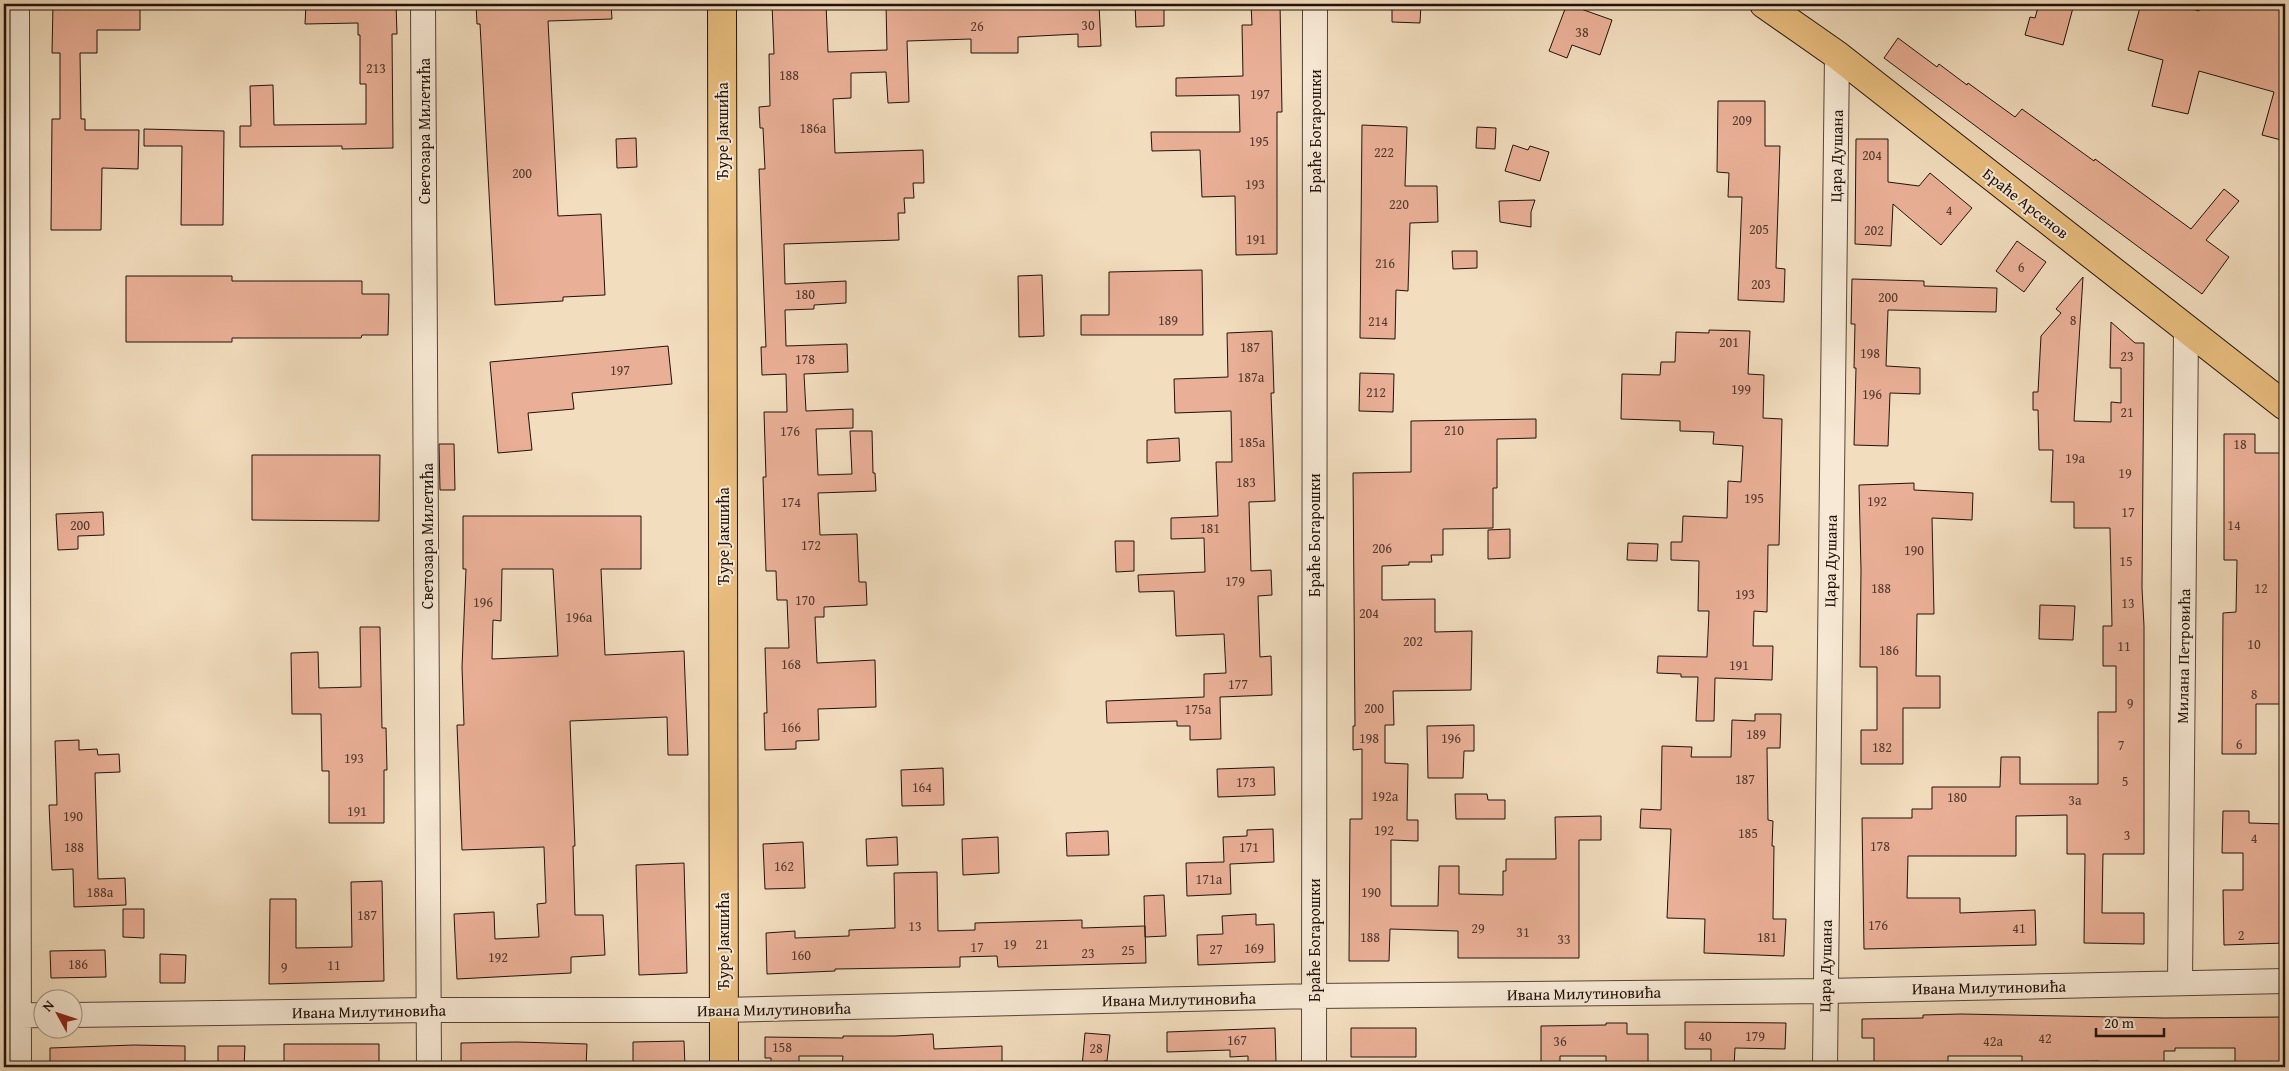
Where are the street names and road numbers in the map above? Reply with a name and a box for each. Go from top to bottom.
street label: Светозара Милетића [412,57,436,204]
street label: Браће Богарошки [1303,69,1327,193]
street label: Ђуре Јакшића [710,82,734,180]
street label: Цара Душана [1823,109,1849,203]
street label: Браће Арсенов [1978,162,2074,244]
street label: Светозара Милетића [415,462,439,609]
street label: Браће Богарошки [1302,473,1326,597]
street label: Ђуре Јакшића [711,487,735,585]
street label: Цара Душана [1817,514,1843,608]
street label: Милана Петровића [2170,588,2196,724]
street label: Браће Богарошки [1302,878,1326,1002]
street label: Ђуре Јакшића [711,892,735,990]
street label: Цара Душана [1812,919,1838,1013]
street label: Ивана Милутиновића [1912,974,2067,1000]
street label: Ивана Милутиновића [1507,980,1662,1006]
street label: Ивана Милутиновића [1102,986,1257,1012]
street label: Ивана Милутиновића [697,996,852,1022]
street label: Ивана Милутиновића [292,998,447,1024]

